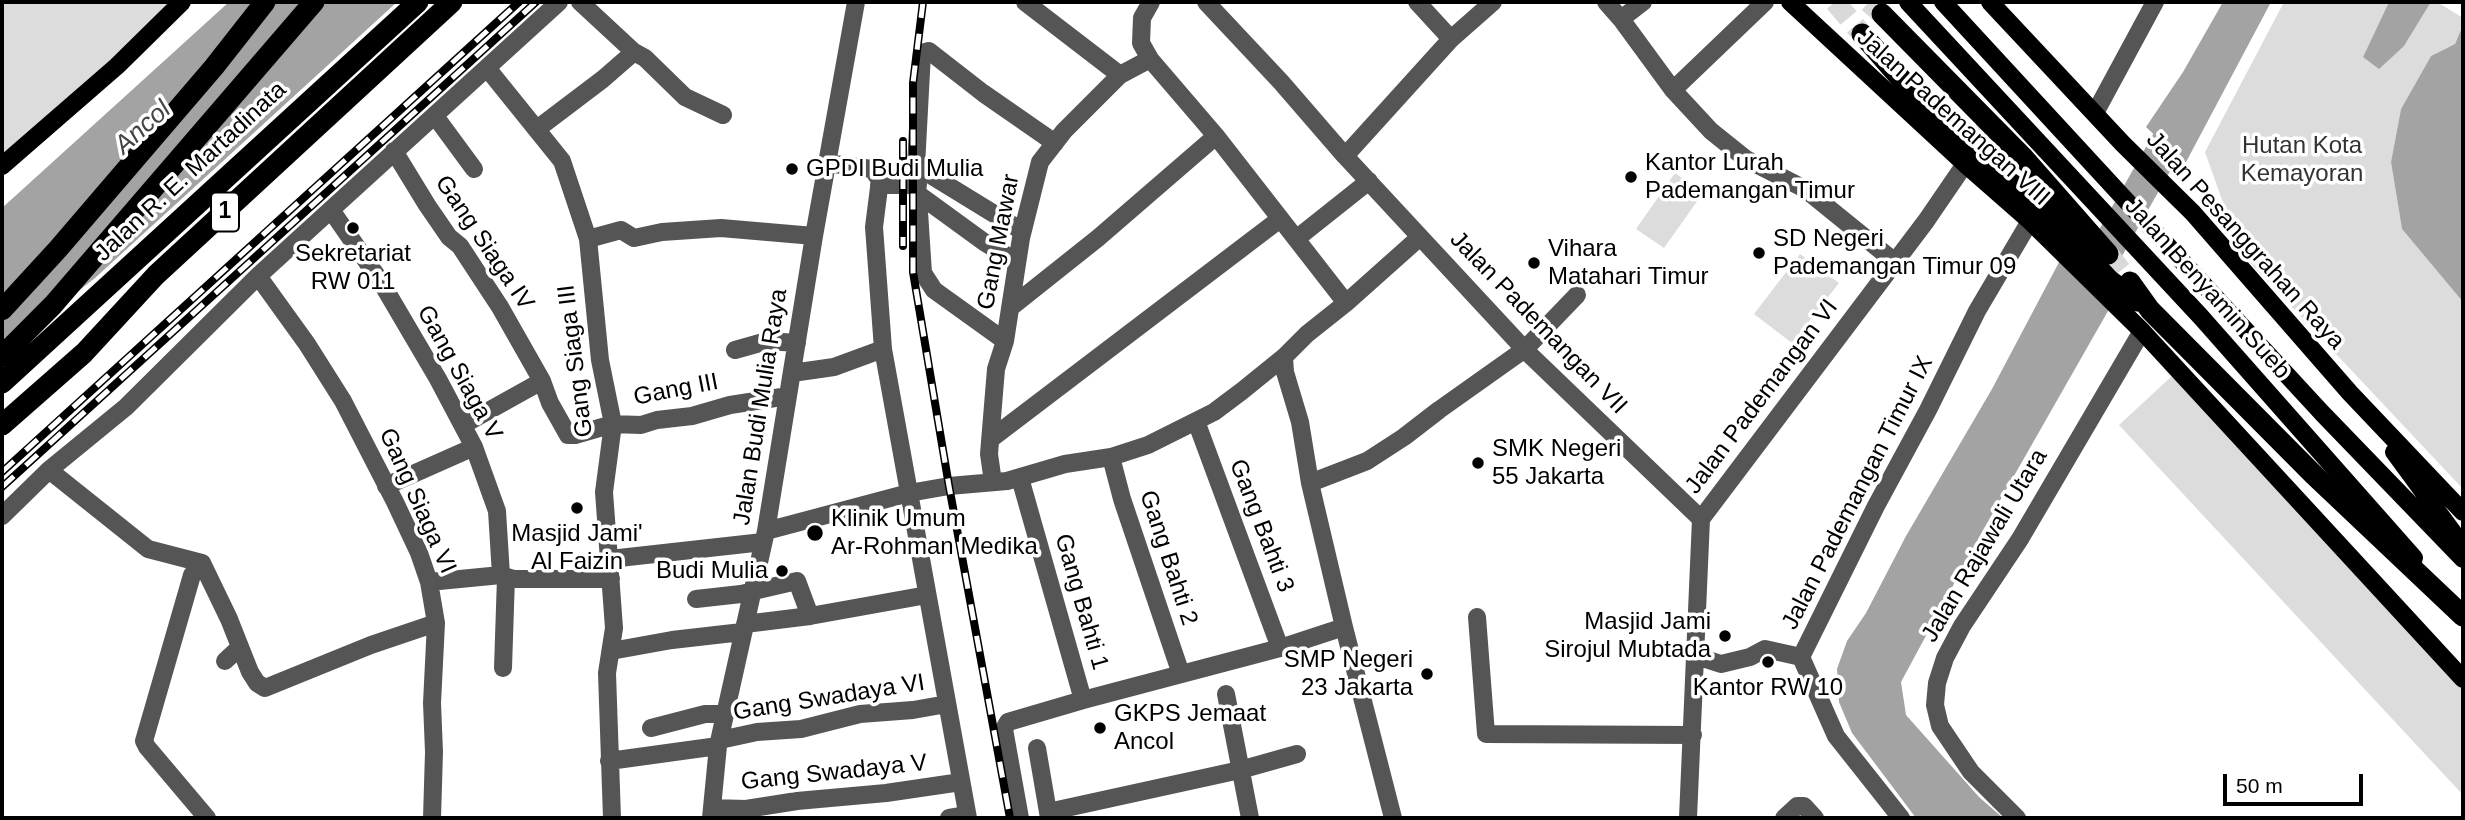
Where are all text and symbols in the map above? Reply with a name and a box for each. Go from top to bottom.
street label: Jalan Pademangan VIII [1851,24,2055,212]
street label: Jalan R. E. Martadinata [89,76,293,268]
water label: Ancol [108,95,178,161]
street label: Jalan Pesanggrahan Raya [2140,126,2350,356]
park label: Hutan Kota Kemayoran [2241,132,2363,188]
place label: Kantor Lurah Pademangan Timur [1645,149,1855,205]
place label: GPDI Budi Mulia [806,155,983,183]
marker: GPDI Budi Mulia [784,161,800,177]
marker: Kantor Lurah Pademangan Timur [1623,169,1639,185]
street label: Gang Siaga IV [428,170,540,316]
street label: Gang Mawar [972,172,1026,312]
road number: 1 [211,192,239,232]
street label: Jalan Benyamin Sueb [2118,193,2296,385]
marker: Sekretariat RW 011 [345,220,361,236]
place label: SD Negeri Pademangan Timur 09 [1773,225,2016,281]
street label: Jalan Pademangan VII [1443,226,1633,420]
place label: Vihara Matahari Timur [1548,235,1708,291]
place label: Sekretariat RW 011 [295,240,411,296]
marker: SD Negeri Pademangan Timur 09 [1751,245,1767,261]
marker: Vihara Matahari Timur [1526,255,1542,271]
street label: Gang Siaga III [552,283,600,439]
street label: Jalan Budi Mulia Raya [728,287,794,527]
street label: Jalan Pademangan VI [1679,294,1845,500]
street label: Gang Siaga V [410,301,508,445]
street label: Jalan Pademangan Timur IX [1776,351,1940,635]
street label: Gang III [631,368,721,412]
street label: Gang Siaga VI [372,424,462,578]
place label: SMK Negeri 55 Jakarta [1492,435,1621,491]
street label: Jalan Rajawali Utara [1916,444,2054,648]
street label: Gang Bahti 3 [1222,455,1300,597]
marker: SMK Negeri 55 Jakarta [1470,455,1486,471]
street label: Gang Bahti 2 [1133,487,1203,629]
marker: Masjid Jami' Al Faizin [569,500,585,516]
place label: Klinik Umum Ar-Rohman Medika [831,505,1038,561]
place label: Masjid Jami' Al Faizin [511,520,643,576]
marker: Klinik Umum Ar-Rohman Medika [805,523,825,543]
street label: Gang Bahti 1 [1048,531,1114,673]
place label: Budi Mulia [656,557,768,585]
marker: Budi Mulia [774,563,790,579]
place label: Masjid Jami Sirojul Mubtada [1544,608,1711,664]
marker: Masjid Jami Sirojul Mubtada [1717,628,1733,644]
place label: SMP Negeri 23 Jakarta [1284,646,1413,702]
marker: Kantor RW 10 [1760,654,1776,670]
marker: SMP Negeri 23 Jakarta [1419,666,1435,682]
street label: Gang Swadaya VI [731,669,927,727]
place label: Kantor RW 10 [1693,674,1843,702]
place label: GKPS Jemaat Ancol [1114,700,1266,756]
marker: GKPS Jemaat Ancol [1092,720,1108,736]
street label: Gang Swadaya V [740,749,928,797]
scale bar [2227,760,2367,804]
text: 50 m [2236,774,2283,797]

